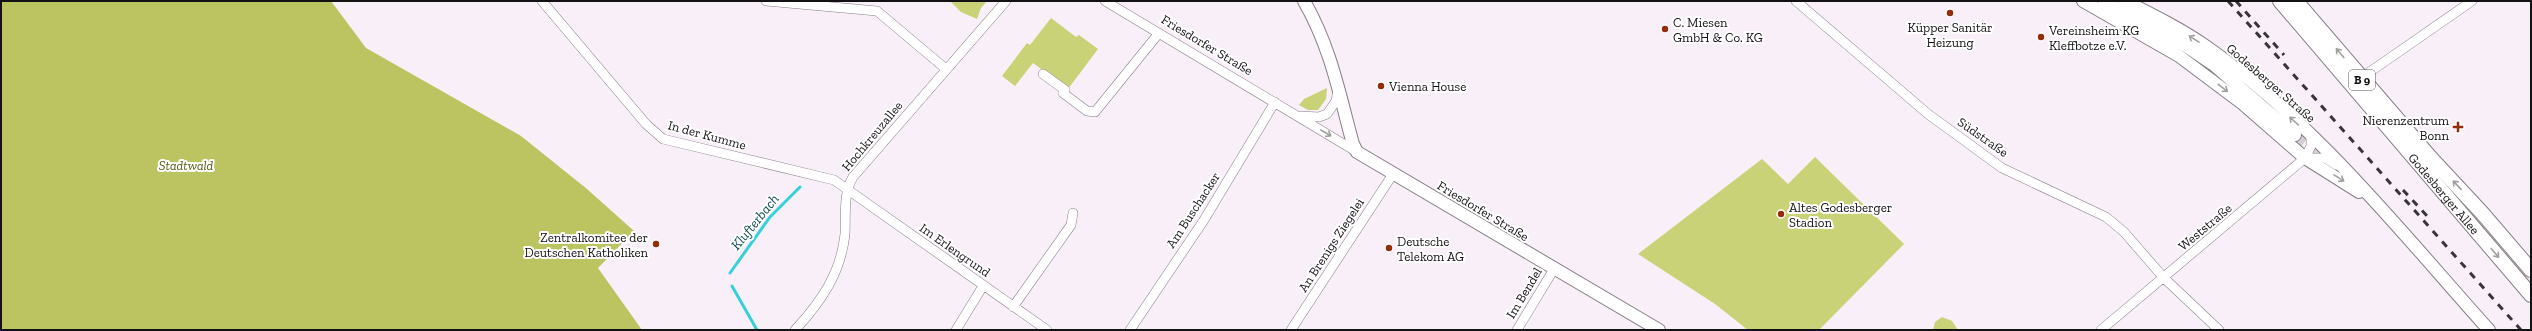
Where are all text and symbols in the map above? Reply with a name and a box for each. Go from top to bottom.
marker: Küpper Sanitär Heizung [1945,8,1955,18]
street label: Friesdorfer Straße [1159,12,1255,78]
place label: C. Miesen GmbH & Co. KG [1673,15,1763,45]
place label: Küpper Sanitär Heizung [1907,20,1993,50]
place label: Vereinsheim KG Kleffbotze e.V. [2048,23,2139,53]
marker: C. Miesen GmbH & Co. KG [1660,24,1670,34]
marker: Vereinsheim KG Kleffbotze e.V. [2036,32,2046,42]
one-way arrow [2188,35,2200,43]
street label: Godesberger Straße [2224,40,2318,126]
one-way arrow [2336,48,2345,59]
road number: B 9 [2349,70,2375,90]
place label: Vienna House [1388,79,1466,94]
marker: Vienna House [1376,81,1386,91]
one-way arrow [2218,84,2229,93]
street label: Hochkreuzallee [838,98,906,174]
place label: Nierenzentrum Bonn [2362,113,2450,143]
street label: Südstraße [1955,114,2011,160]
one-way arrow [2289,116,2299,126]
street label: In der Kumme [666,117,748,153]
marker: Nierenzentrum Bonn [2452,121,2464,133]
one-way arrow [1320,130,1332,138]
street label: Godesberger Allee [2405,150,2483,237]
park label: Stadtwald [159,158,214,173]
street label: Am Buschacker [1163,169,1223,251]
one-way arrow [2333,175,2345,183]
street label: Friesdorfer Straße [1435,178,1531,244]
one-way arrow [2452,180,2462,190]
water label: Klufterbach [727,191,783,253]
street label: An Brenigs Ziegelei [1295,195,1367,295]
place label: Altes Godesberger Stadion [1789,200,1892,230]
street label: Weststraße [2175,200,2235,254]
marker: Altes Godesberger Stadion [1776,209,1786,219]
street label: Im Erlengrund [917,220,993,280]
place label: Zentralkomitee der Deutschen Katholiken [525,230,649,260]
place label: Deutsche Telekom AG [1397,234,1464,264]
marker: Zentralkomitee der Deutschen Katholiken [651,239,661,249]
marker: Deutsche Telekom AG [1384,243,1394,253]
one-way arrow [2491,248,2500,258]
street label: Im Bendel [1503,264,1545,321]

